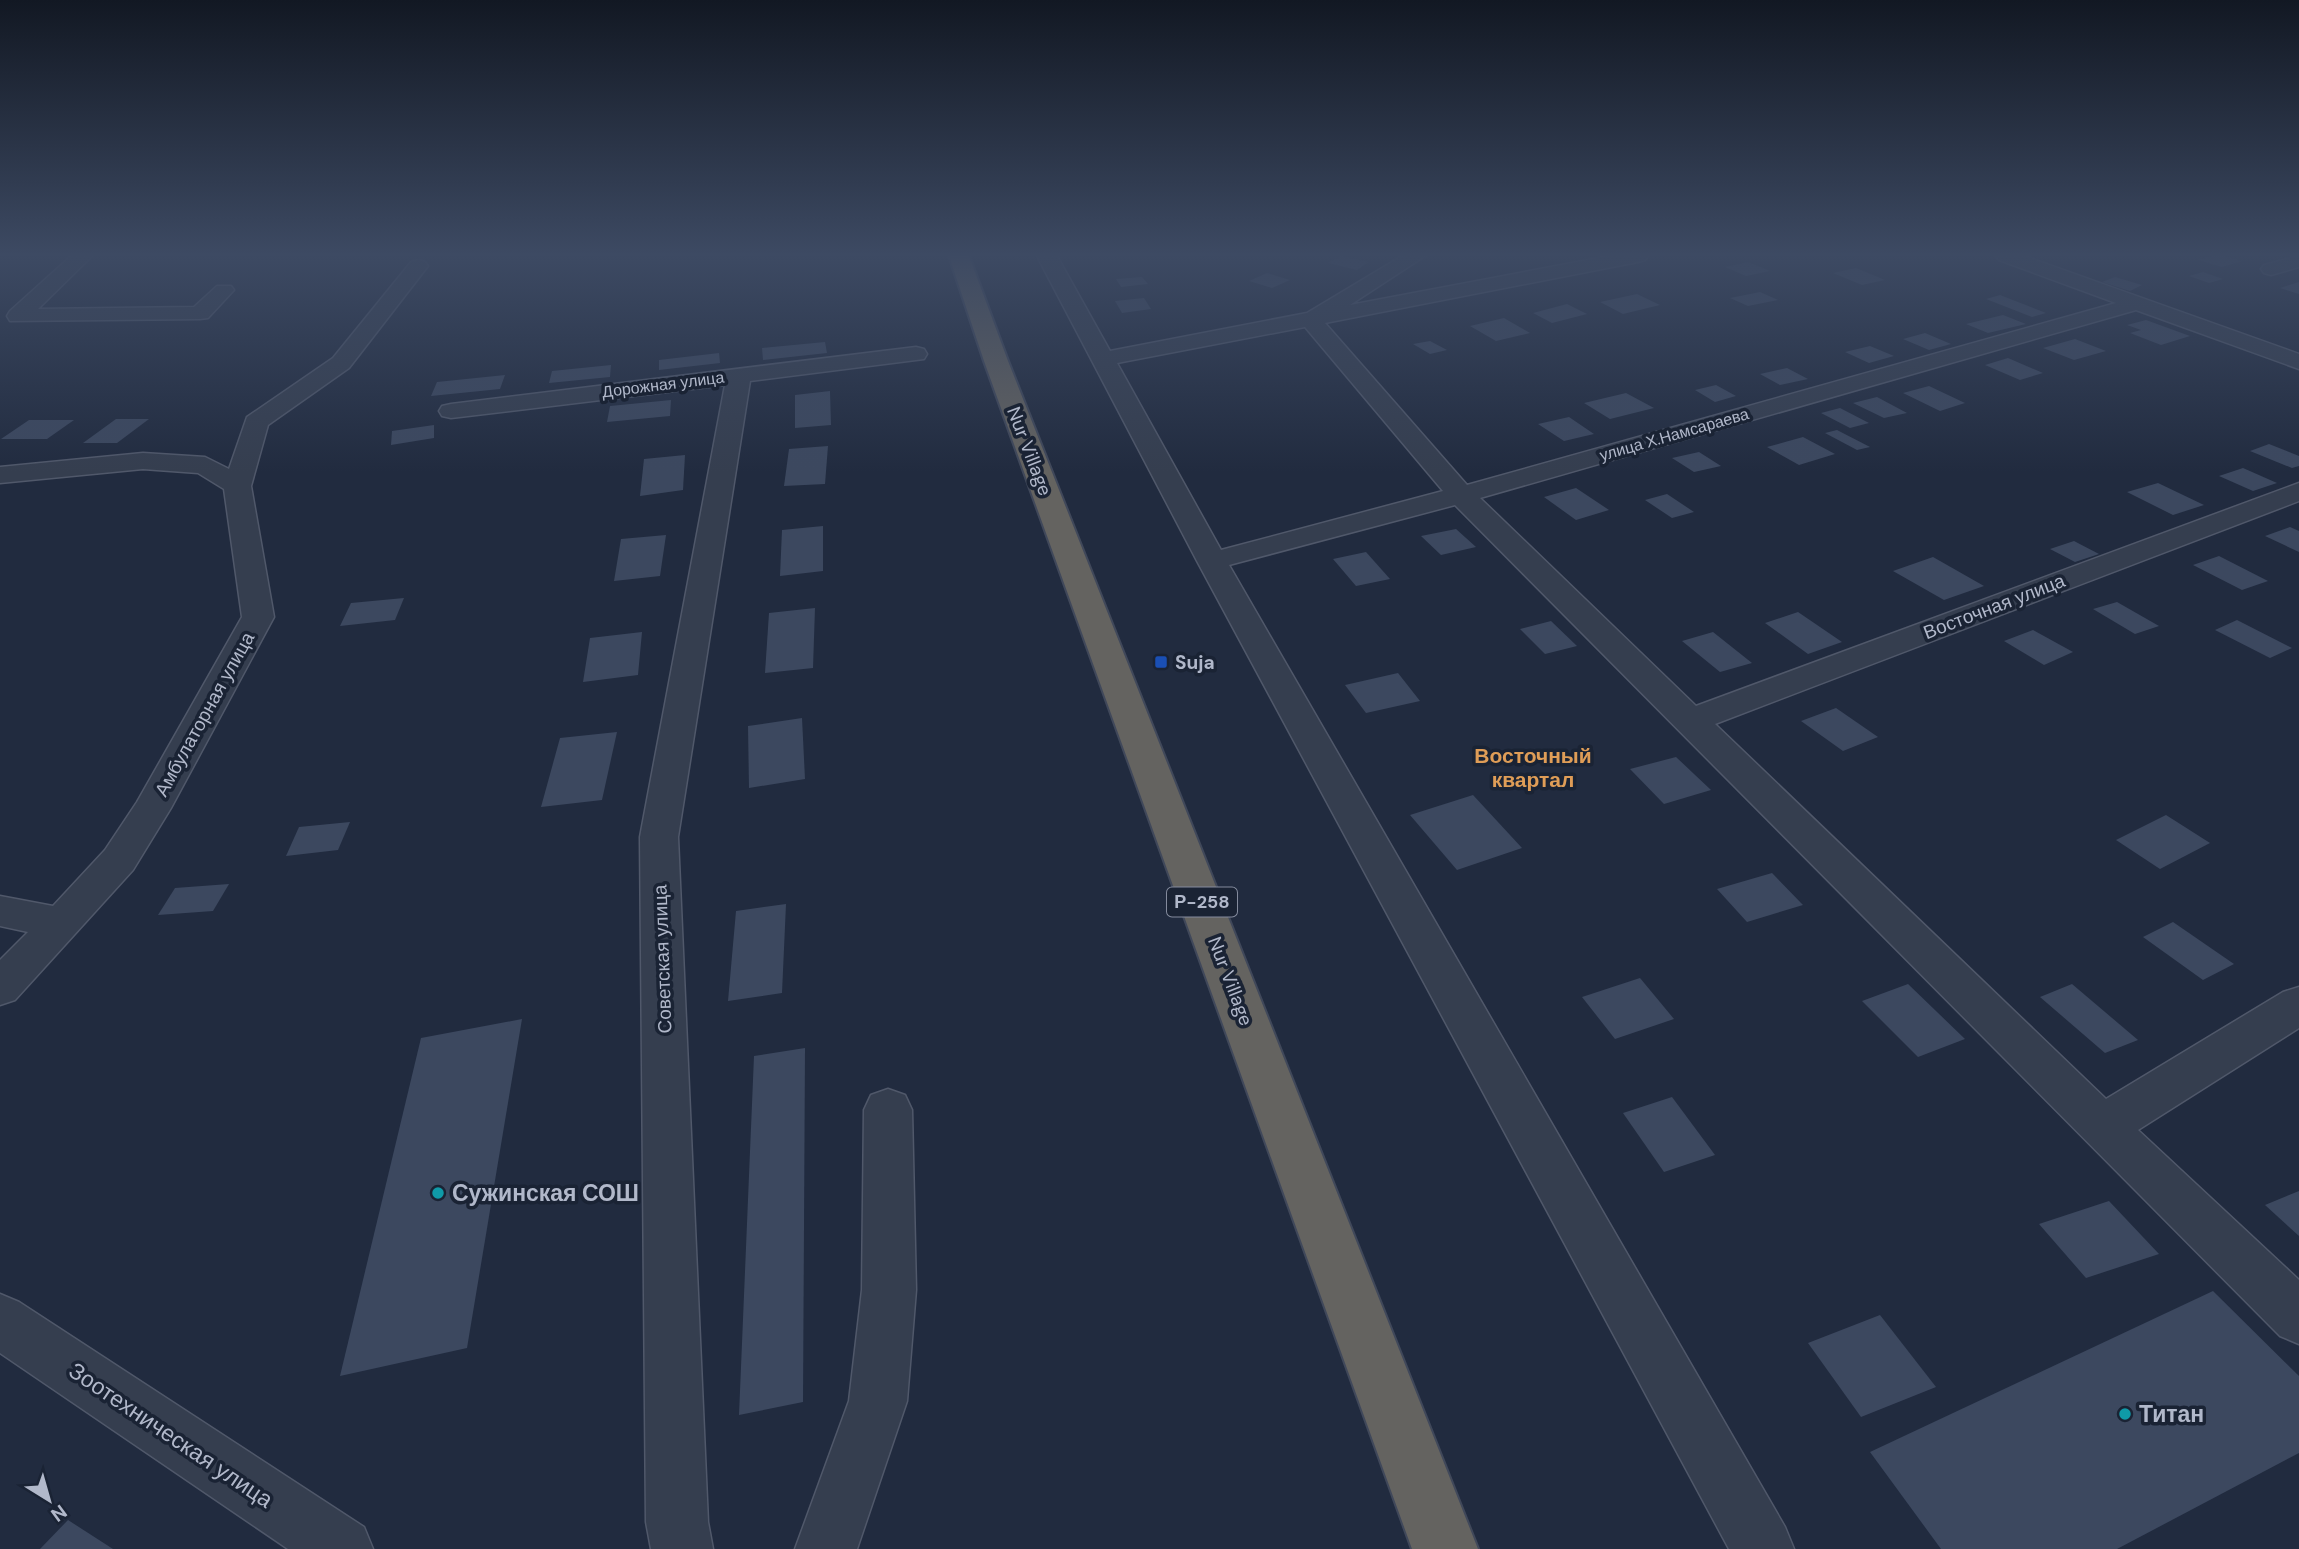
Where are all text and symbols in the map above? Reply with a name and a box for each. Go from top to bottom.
street label: Дорожная улица [601,367,725,402]
street label: Nur Village [1001,403,1058,499]
street label: улица Х.Намсараева [1597,403,1751,466]
street label: Восточная улица [1920,568,2069,645]
street label: Амбулаторная улица [149,627,260,801]
place label: Suja [1175,650,1215,675]
marker: Suja [1153,654,1169,670]
district label: Восточный квартал [1474,742,1592,794]
street label: Советская улица [647,884,678,1034]
road number: Р-258 [1167,888,1237,917]
street label: Nur Village [1202,933,1259,1029]
place label: Сужинская СОШ [452,1178,639,1208]
marker: Сужинская СОШ [430,1185,446,1201]
street label: Зоотехническая улица [63,1355,279,1515]
place label: Титан [2139,1399,2204,1429]
marker: Титан [2117,1406,2133,1422]
north arrow [14,1465,84,1535]
text: N [46,1499,72,1527]

